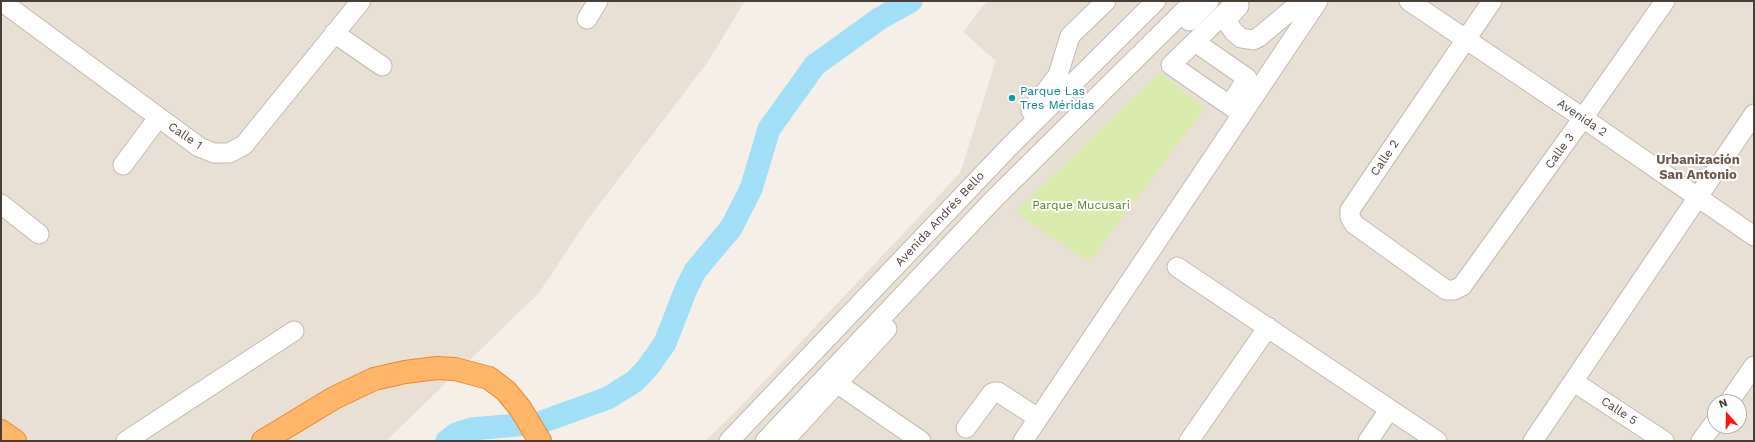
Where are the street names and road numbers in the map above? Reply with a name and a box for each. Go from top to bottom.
street label: Avenida 2 [1554,96,1610,140]
street label: Calle 1 [165,119,205,153]
street label: Calle 3 [1542,130,1578,172]
street label: Calle 2 [1368,137,1402,179]
street label: Avenida Andrés Bello [892,169,988,269]
street label: Calle 5 [1598,394,1640,428]

